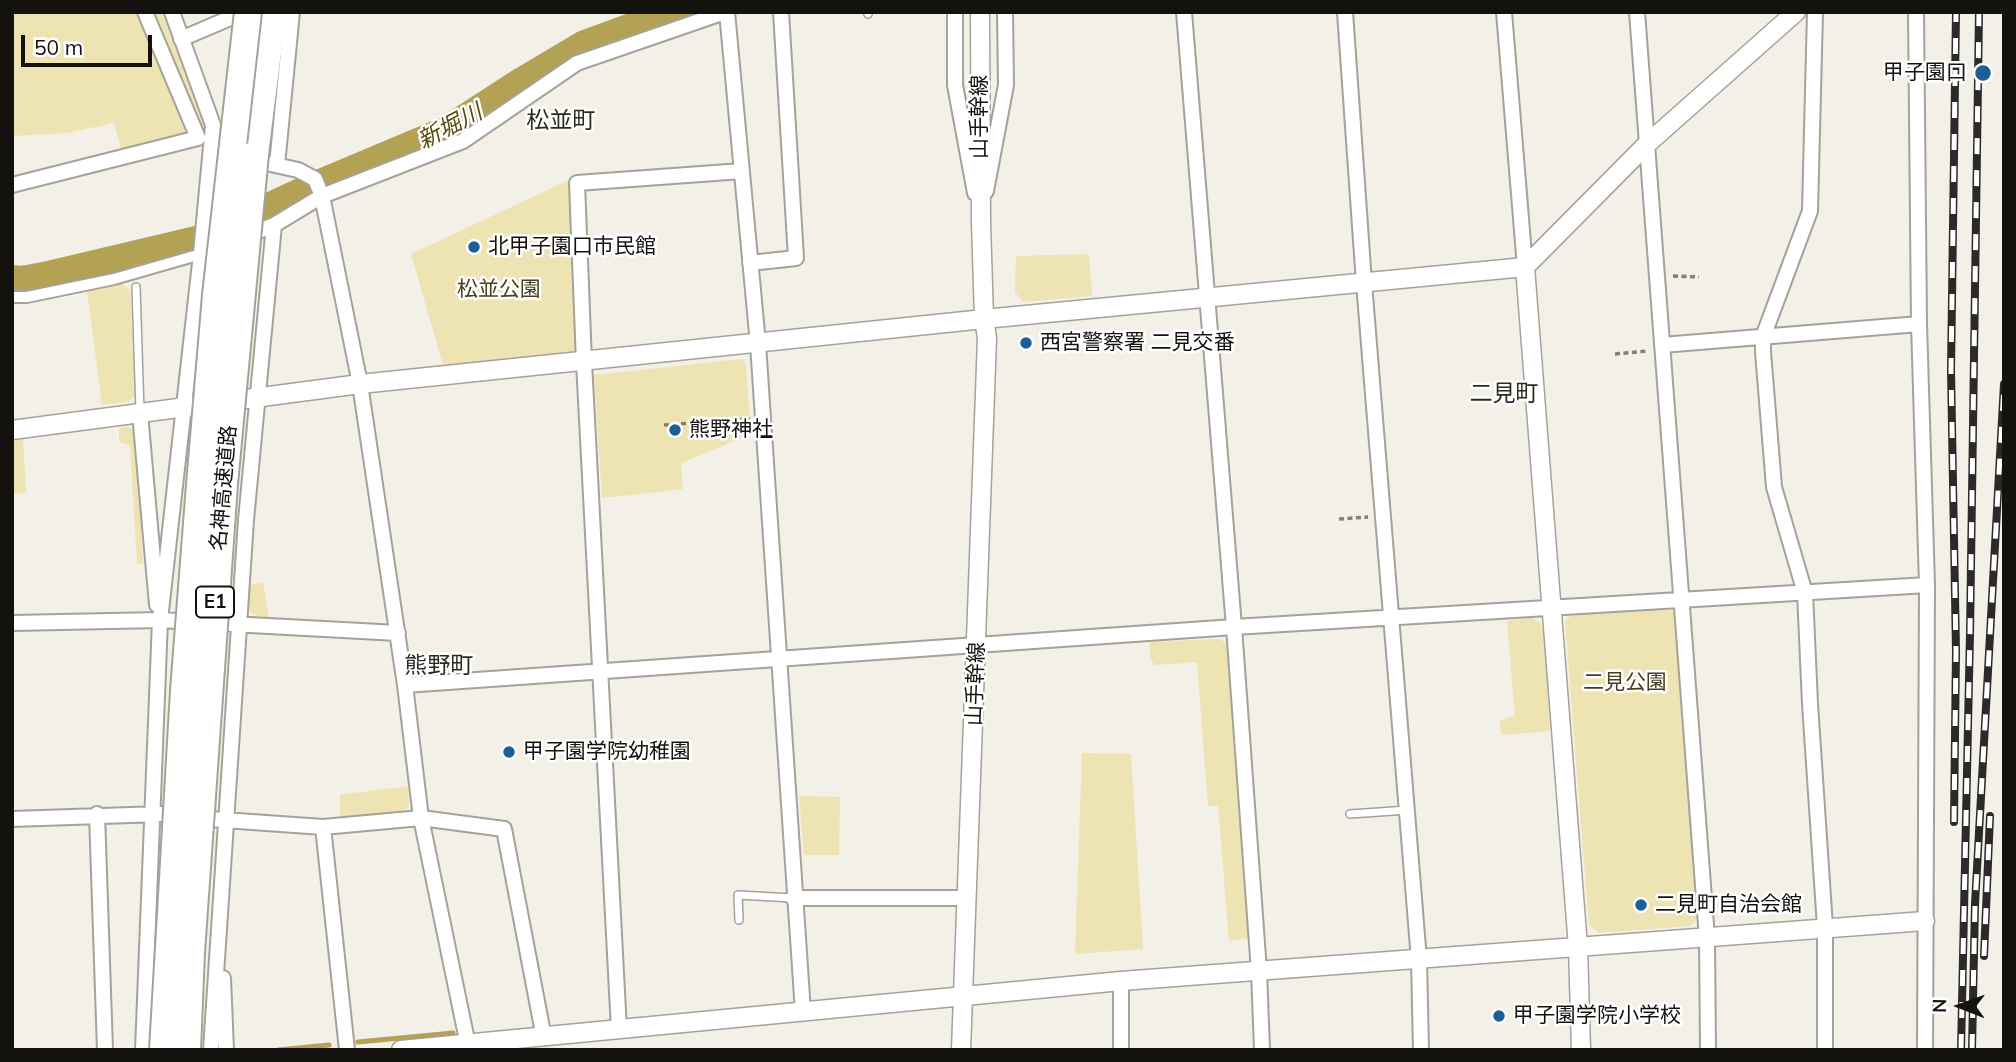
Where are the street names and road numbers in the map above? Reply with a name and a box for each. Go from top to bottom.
street label: 山手幹線 [967,75,993,159]
street label: 名神高速道路 [206,424,242,552]
road number: E1 [196,586,234,618]
street label: 山手幹線 [962,642,990,726]

